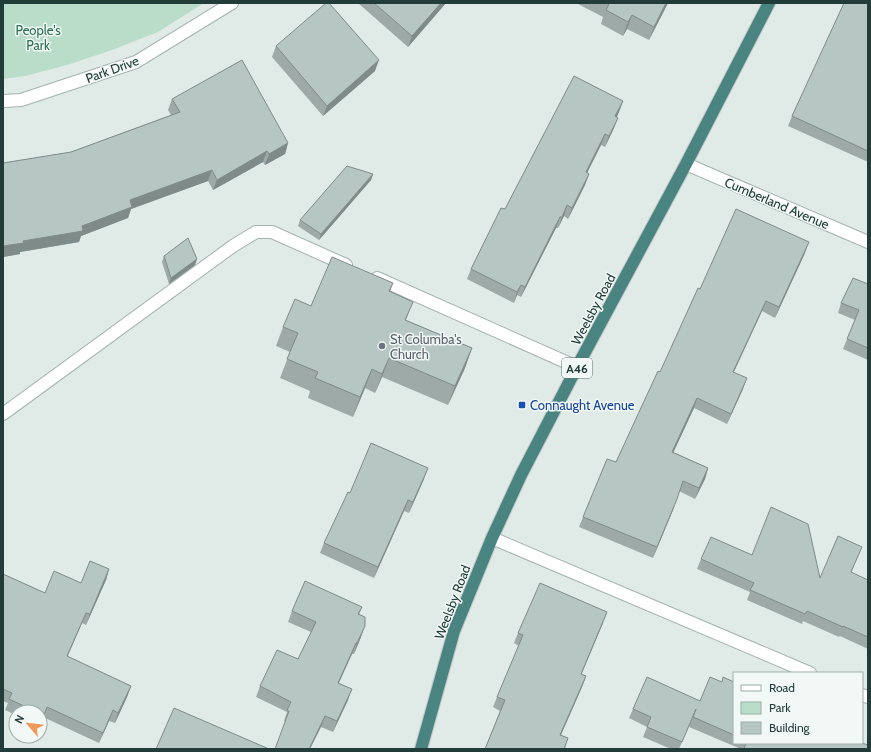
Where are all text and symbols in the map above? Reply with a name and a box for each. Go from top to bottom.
park label: People's Park [15,22,61,53]
street label: Park Drive [83,52,141,86]
street label: Cumberland Avenue [722,174,832,232]
street label: Weelsby Road [568,271,618,347]
place label: St Columba's Church [390,331,462,362]
marker: St Columba's Church [377,341,387,351]
road number: A46 [562,358,592,378]
place label: Connaught Avenue [530,397,635,413]
marker: Connaught Avenue [517,400,527,410]
street label: Weelsby Road [430,563,474,641]
legend [733,672,863,744]
text: Road [769,680,795,695]
text: Park [769,700,791,715]
north arrow [8,704,48,744]
text: N [11,713,27,726]
text: Building [769,720,811,735]

